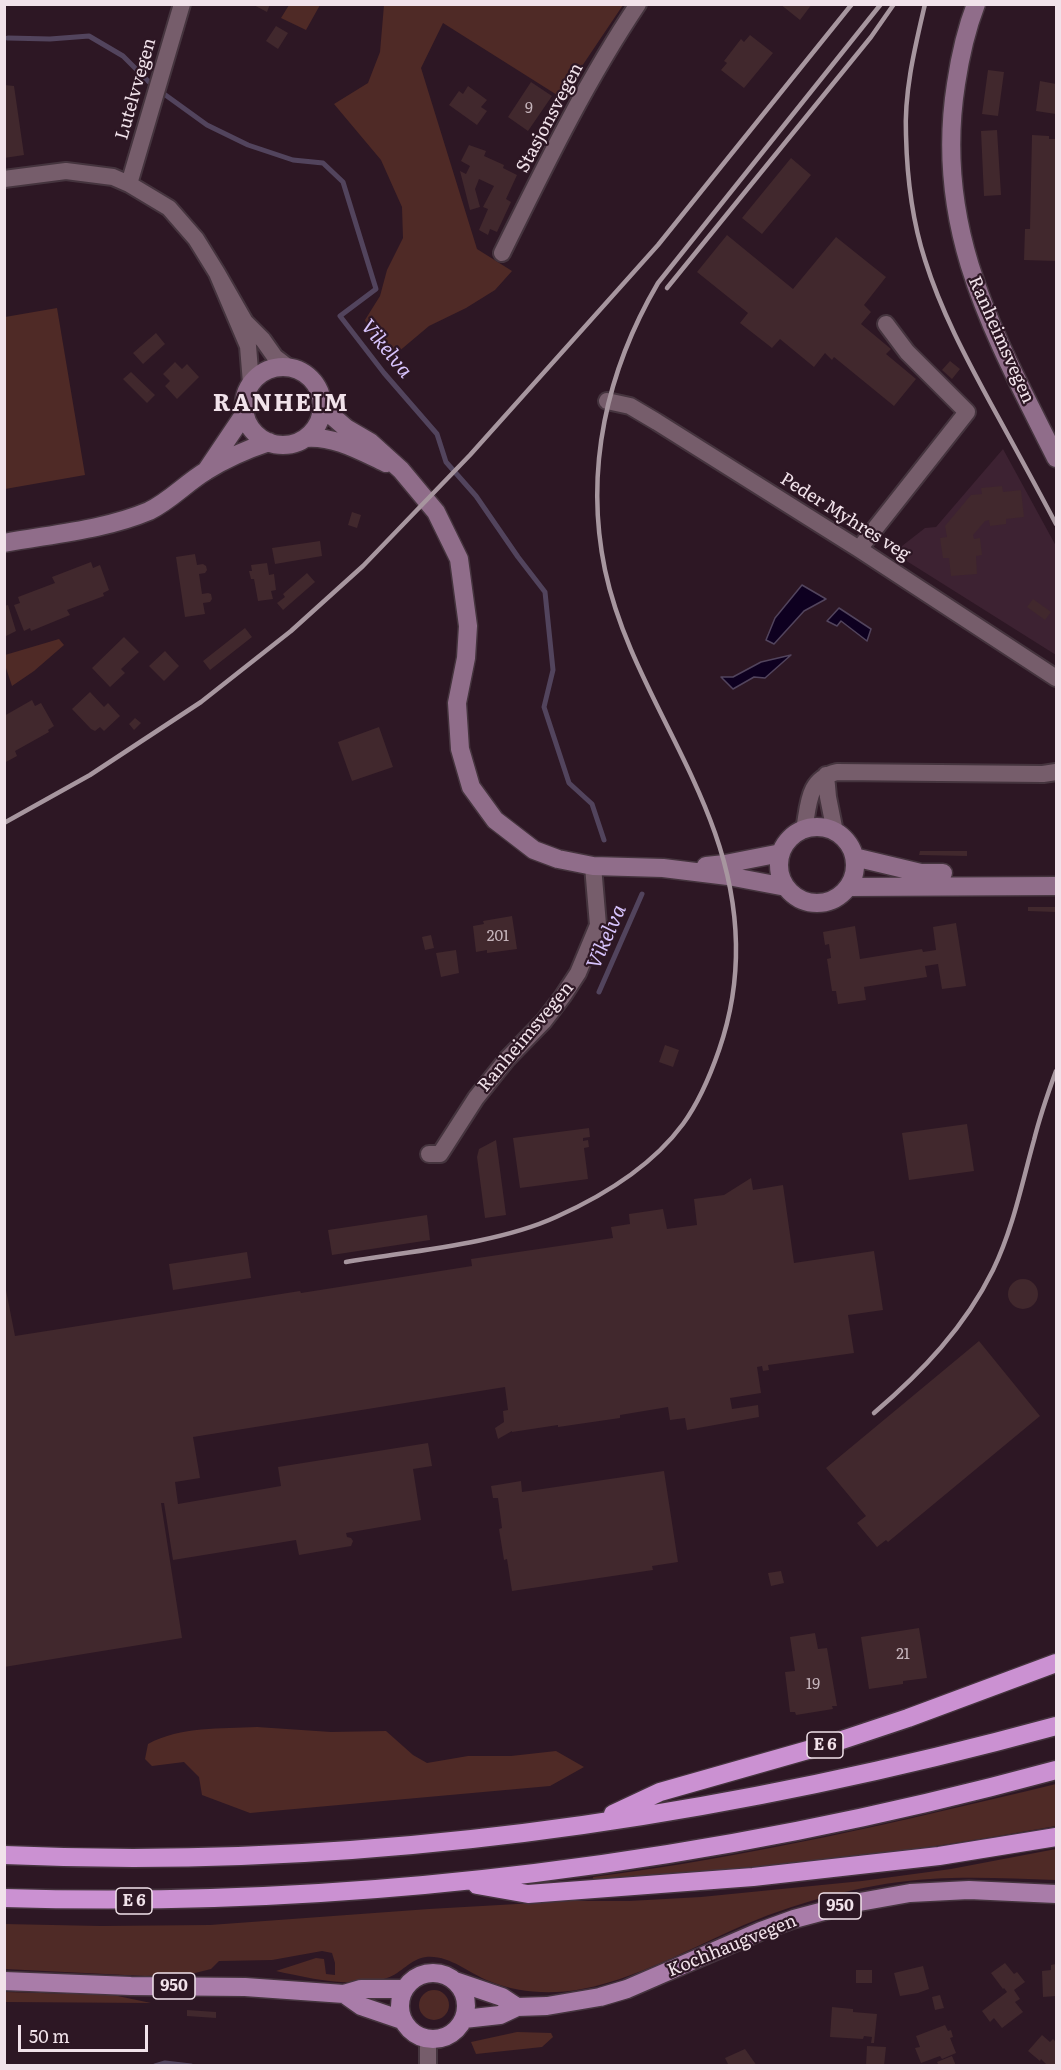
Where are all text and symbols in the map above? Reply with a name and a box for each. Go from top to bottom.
street label: Lutelvvegen [111,36,161,142]
street label: Stasjonsvegen [512,59,588,177]
house number: 9 [525,100,533,118]
street label: Ranheimsvegen [963,273,1039,407]
water label: Vikelva [355,315,417,383]
district label: RANHEIM [213,390,349,418]
street label: Peder Myhres veg [776,468,914,566]
water label: Vikelva [582,901,632,973]
house number: 201 [487,928,509,946]
street label: Ranheimsvegen [474,978,578,1096]
house number: 21 [896,1646,910,1664]
house number: 19 [806,1676,820,1694]
road number: E 6 [807,1732,843,1758]
road number: E 6 [116,1888,152,1914]
road number: 950 [819,1893,861,1919]
street label: Kochhaugvegen [664,1910,800,1982]
road number: 950 [153,1973,195,1999]
scale bar [21,2013,152,2051]
text: 50 m [29,2022,70,2049]

